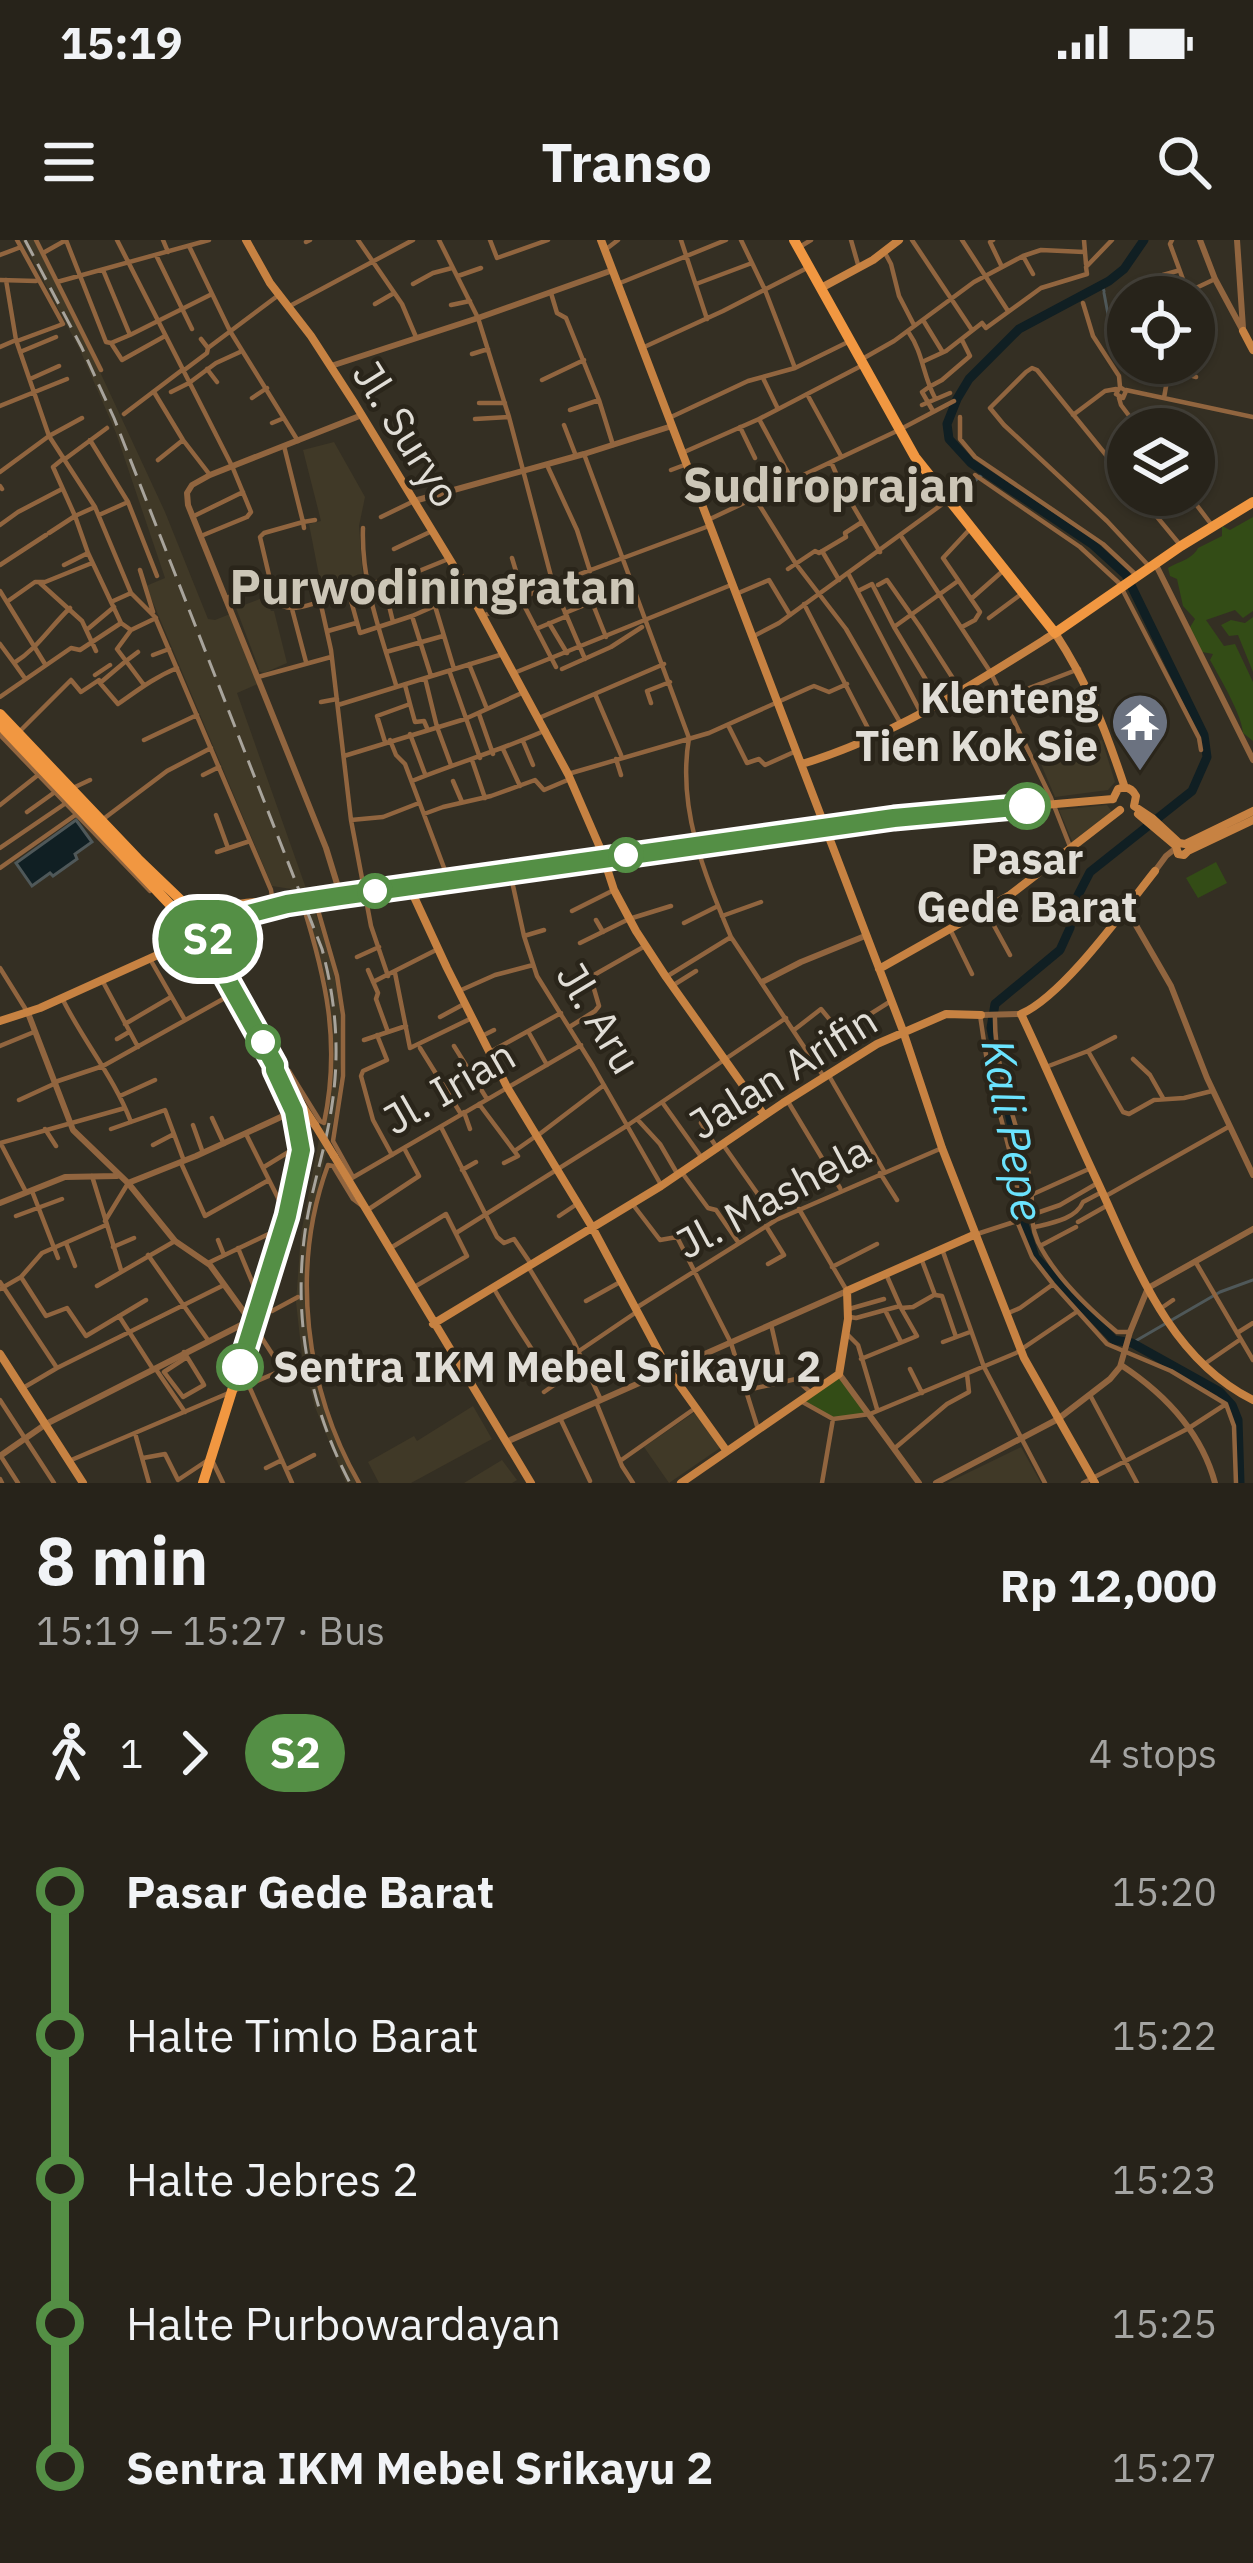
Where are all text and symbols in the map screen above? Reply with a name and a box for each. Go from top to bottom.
text: 15:19 [60,13,183,71]
text: Transo [541,127,712,197]
icon: menu [36,129,102,195]
icon: search [1151,129,1217,195]
map controls [1107,276,1215,516]
button: locate [1107,276,1215,384]
street label: Jl. Suryo [341,350,474,517]
button: layers [1107,408,1215,516]
district label: Sudiroprajan [683,453,975,515]
district label: Purwodiningratan [229,555,637,617]
place label: Klenteng Tien Kok Sie [855,670,1099,773]
temple icon: Klenteng Tien Kok Sie [1109,691,1171,773]
marker: Pasar Gede Barat [1005,784,1049,828]
place label: Pasar Gede Barat [917,831,1137,934]
unlabelled marker [610,839,642,871]
unlabelled marker [359,875,391,907]
line badge: S2 [154,900,262,978]
text: S2 [182,911,234,966]
street label: Jl. Aru [545,952,654,1084]
street label: Jalan Arifin [678,992,887,1151]
unlabelled marker [247,1026,279,1058]
street label: Jl. Irian [373,1027,525,1146]
water label: Kali Pepe [969,1034,1059,1225]
street label: Jl. Mashela [666,1122,879,1271]
place label: Sentra IKM Mebel Srikayu 2 [273,1339,821,1394]
marker: Sentra IKM Mebel Srikayu 2 [218,1345,262,1389]
text: 8 min [36,1517,208,1603]
text: Rp 12,000 [1000,1556,1217,1614]
text: 15:19 – 15:27 · Bus [36,1605,385,1656]
icon: walk [36,1720,102,1786]
icon: forward [161,1720,227,1786]
text: S2 [269,1725,321,1780]
text: 1 [120,1728,143,1779]
text: 4 stops [1089,1728,1217,1779]
text: Pasar Gede Barat [126,1862,494,1920]
text: 15:20 [1112,1866,1217,1917]
text: Halte Timlo Barat [126,2006,479,2064]
text: 15:22 [1112,2010,1217,2061]
text: Halte Jebres 2 [126,2150,419,2208]
text: 15:23 [1112,2154,1217,2205]
text: Halte Purbowardayan [126,2294,561,2352]
text: 15:25 [1112,2298,1217,2349]
text: Sentra IKM Mebel Srikayu 2 [126,2438,713,2496]
text: 15:27 [1112,2442,1217,2493]

